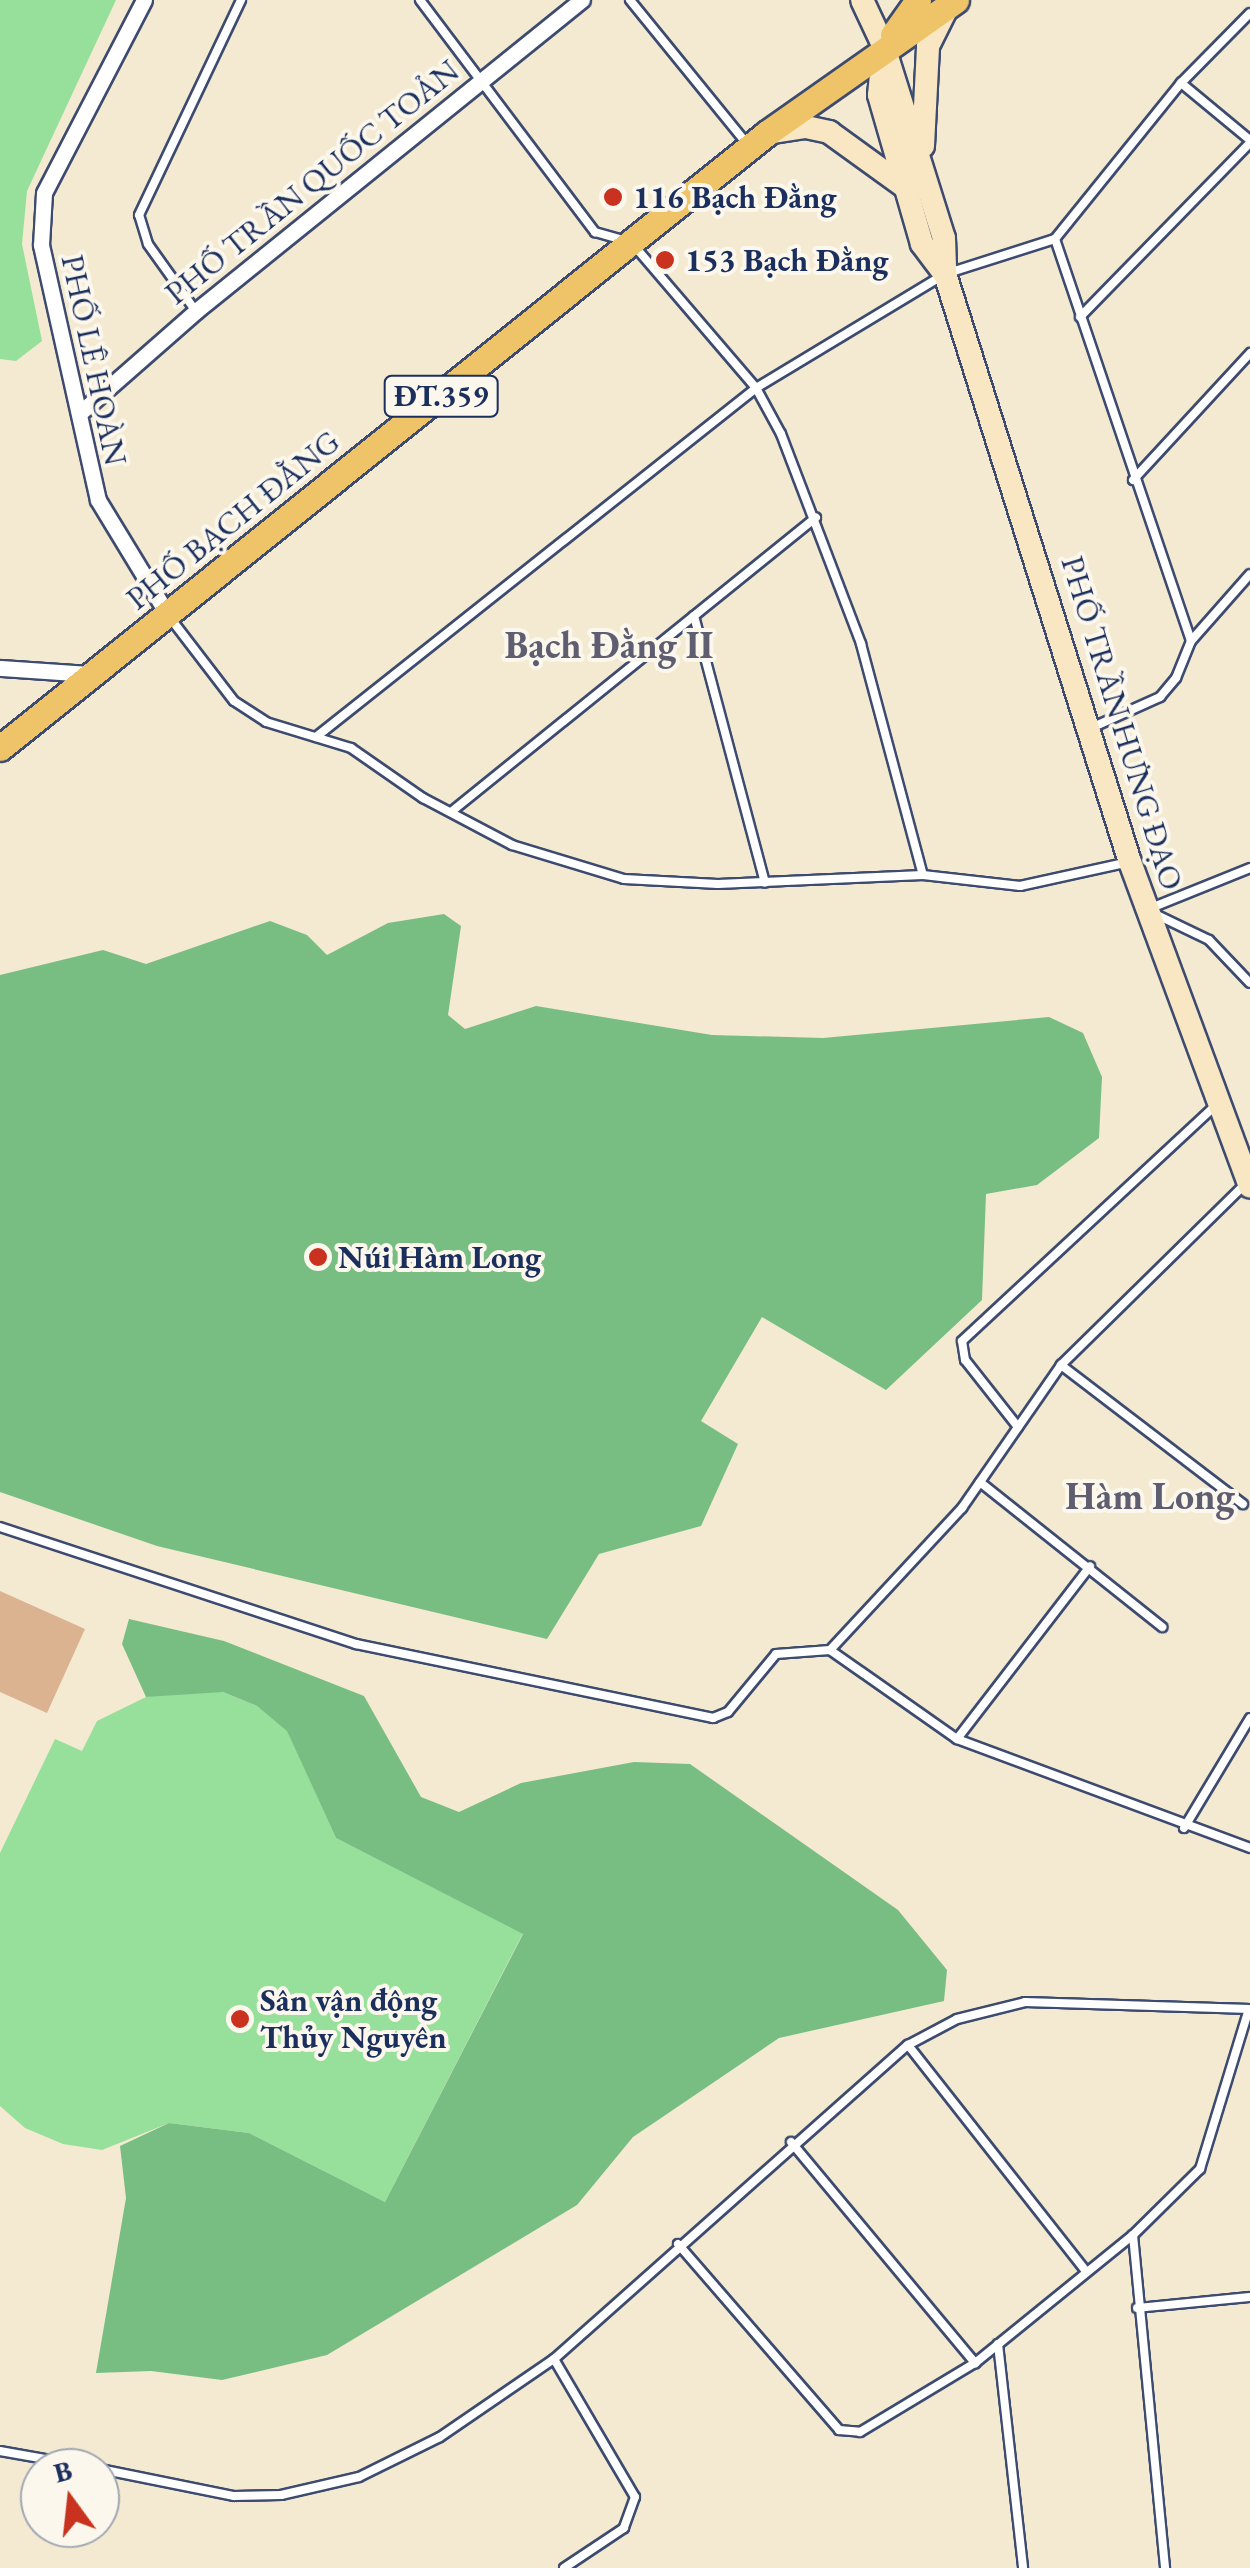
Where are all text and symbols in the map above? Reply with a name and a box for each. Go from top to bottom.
street label: PHỐ TRẦN QUỐC TOẢN [157,52,467,312]
place label: 116 Bạch Đằng [633,178,836,216]
marker: 116 Bạch Đằng [602,186,624,208]
place label: 153 Bạch Đằng [685,241,888,279]
marker: 153 Bạch Đằng [654,249,676,271]
street label: PHỐ LÊ HOÀN [53,251,135,469]
road number: ĐT.359 [384,371,498,421]
street label: PHỐ BẠCH ĐẰNG [119,422,347,618]
street label: PHỐ TRẦN HƯNG ĐẠO [1053,551,1191,895]
district label: Bạch Đằng II [505,622,713,668]
place label: Núi Hàm Long [338,1238,541,1276]
marker: Núi Hàm Long [307,1246,329,1268]
district label: Hàm Long [1065,1473,1235,1519]
place label: Sân vận động Thủy Nguyên [260,1982,447,2057]
marker: Sân vận động Thủy Nguyên [229,2008,251,2030]
north arrow [20,2448,120,2548]
text: B [50,2451,76,2491]

